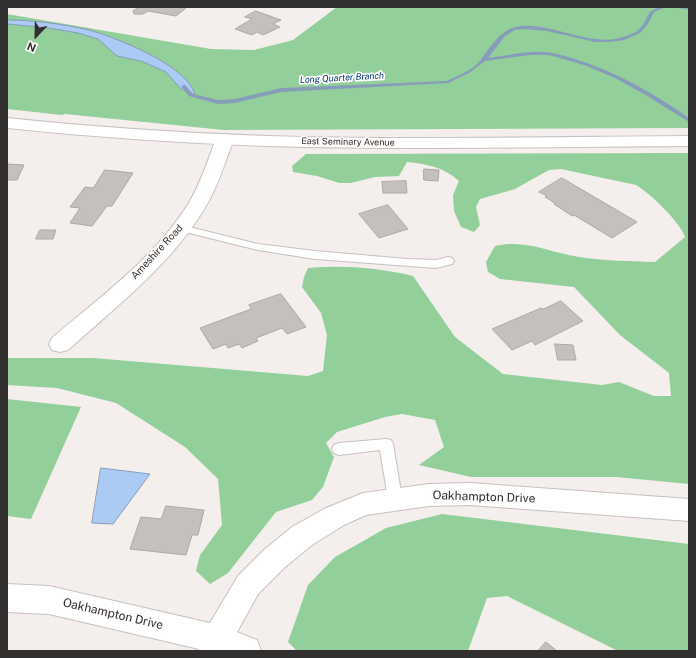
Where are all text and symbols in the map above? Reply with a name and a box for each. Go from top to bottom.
north arrow [16,16,56,56]
text: N [25,40,38,54]
water label: Long Quarter Branch [300,70,384,86]
street label: East Seminary Avenue [301,136,395,148]
street label: Ameshire Road [129,222,185,282]
street label: Oakhampton Drive [432,488,536,506]
street label: Oakhampton Drive [61,595,165,633]

